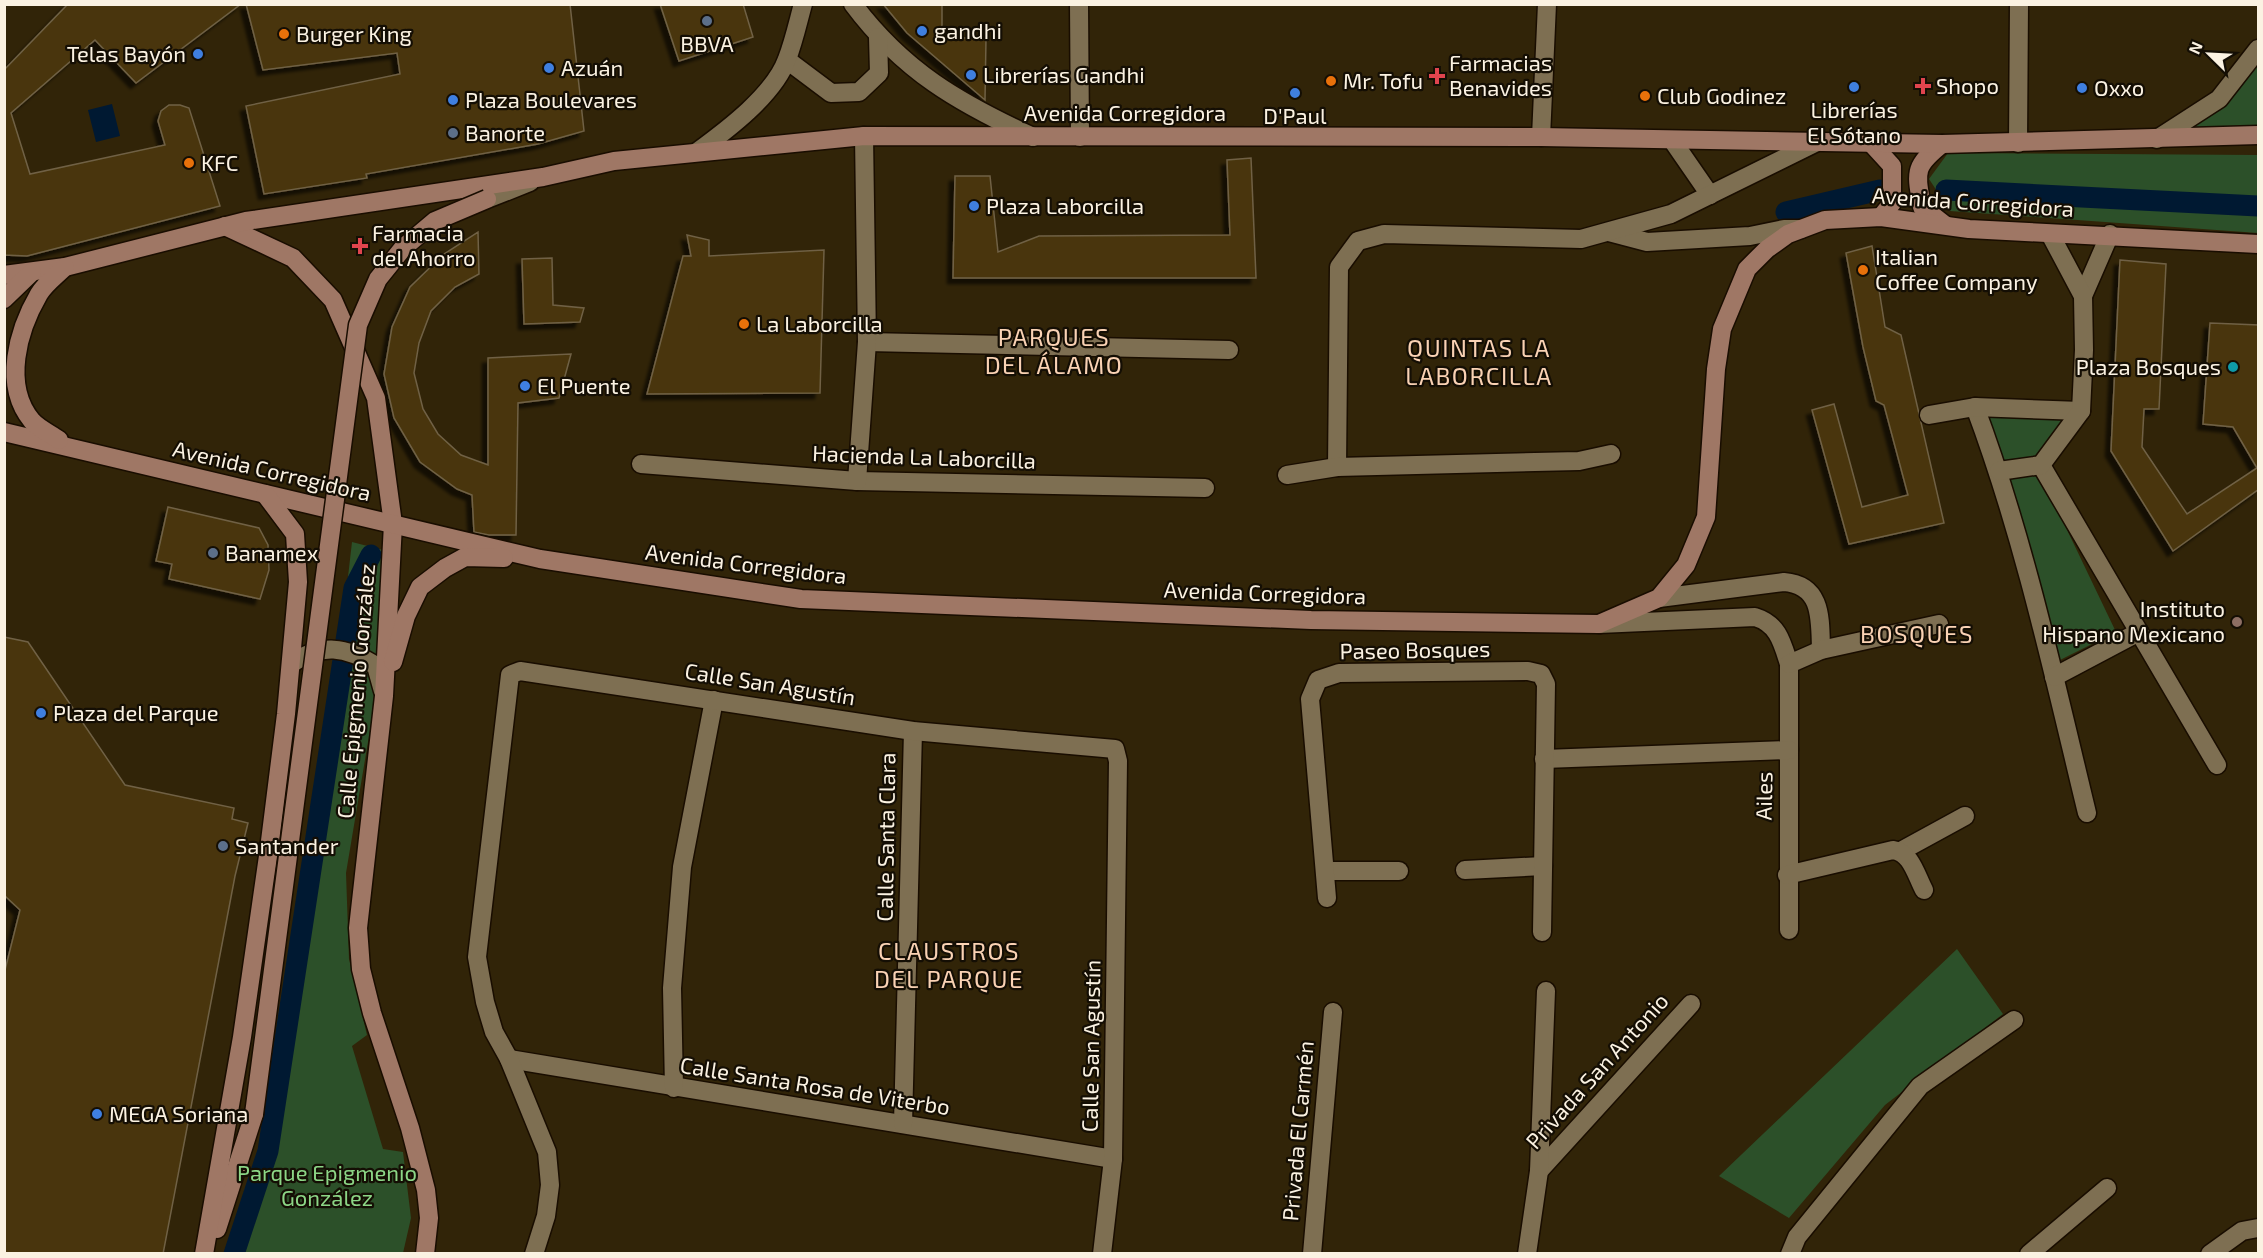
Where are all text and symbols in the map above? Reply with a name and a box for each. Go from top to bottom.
marker: BBVA [700,14,714,28]
place label: gandhi [934,17,1002,43]
place label: Burger King [296,20,412,46]
marker: gandhi [915,24,929,38]
north arrow [2179,24,2239,84]
marker: Burger King [277,27,291,41]
place label: BBVA [680,30,734,56]
text: N [2184,39,2206,57]
place label: Telas Bayón [67,40,186,66]
marker: Telas Bayón [191,47,205,61]
place label: Farmacias Benavides [1449,49,1552,100]
place label: Azuán [561,54,623,80]
marker: Azuán [542,61,556,75]
place label: Librerías Gandhi [983,61,1145,87]
place label: Mr. Tofu [1343,67,1423,93]
marker: Librerías Gandhi [964,68,978,82]
marker: Farmacias Benavides [1430,69,1444,83]
place label: Shopo [1936,72,1999,98]
marker: Mr. Tofu [1324,74,1338,88]
place label: Oxxo [2094,74,2144,100]
marker: Shopo [1914,77,1932,95]
marker: Librerías El Sótano [1847,80,1861,94]
marker: Oxxo [2075,81,2089,95]
place label: Club Godinez [1657,82,1786,108]
place label: Plaza Boulevares [465,86,637,112]
marker: D'Paul [1288,86,1302,100]
marker: Club Godinez [1638,89,1652,103]
marker: Plaza Boulevares [446,93,460,107]
place label: Librerías El Sótano [1807,96,1901,147]
street label: Avenida Corregidora [1024,99,1226,125]
place label: D'Paul [1263,102,1327,128]
place label: Banorte [465,119,545,145]
marker: Banorte [446,126,460,140]
place label: KFC [201,149,238,175]
marker: KFC [182,156,196,170]
street label: Avenida Corregidora [1871,181,2075,221]
place label: Plaza Laborcilla [986,192,1144,218]
marker: Plaza Laborcilla [967,199,981,213]
place label: Farmacia del Ahorro [372,219,476,270]
marker: Farmacia del Ahorro [353,239,367,253]
place label: Italian Coffee Company [1875,243,2038,294]
marker: Italian Coffee Company [1856,263,1870,277]
place label: La Laborcilla [756,310,883,336]
marker: La Laborcilla [737,317,751,331]
district label: PARQUES DEL ÁLAMO [985,322,1123,379]
district label: QUINTAS LA LABORCILLA [1405,333,1553,390]
place label: Plaza Bosques [2076,353,2221,379]
marker: Plaza Bosques [2226,360,2240,374]
place label: El Puente [537,372,631,398]
marker: El Puente [518,379,532,393]
street label: Avenida Corregidora [171,435,374,505]
street label: Hacienda La Laborcilla [812,439,1036,473]
street label: Avenida Corregidora [644,538,848,588]
place label: Banamex [225,539,319,565]
marker: Banamex [206,546,220,560]
street label: Calle Epigmenio González [331,562,379,820]
street label: Avenida Corregidora [1163,575,1367,609]
place label: Instituto Hispano Mexicano [2042,595,2225,646]
marker: Instituto Hispano Mexicano [2230,615,2244,629]
district label: BOSQUES [1860,619,1974,648]
street label: Paseo Bosques [1339,635,1491,663]
street label: Calle San Agustín [683,657,857,709]
place label: Plaza del Parque [53,699,219,725]
marker: Plaza del Parque [34,706,48,720]
street label: Calle Santa Clara [871,752,899,922]
street label: Ailes [1750,771,1776,821]
place label: Santander [235,832,339,858]
marker: Santander [216,839,230,853]
district label: CLAUSTROS DEL PARQUE [874,936,1024,993]
street label: Calle San Agustín [1075,960,1105,1132]
street label: Privada San Antonio [1520,987,1673,1153]
street label: Privada El Carmén [1276,1040,1318,1222]
street label: Calle Santa Rosa de Viterbo [678,1051,952,1119]
place label: MEGA Soriana [109,1100,248,1126]
marker: MEGA Soriana [90,1107,104,1121]
park label: Parque Epigmenio González [237,1159,417,1210]

